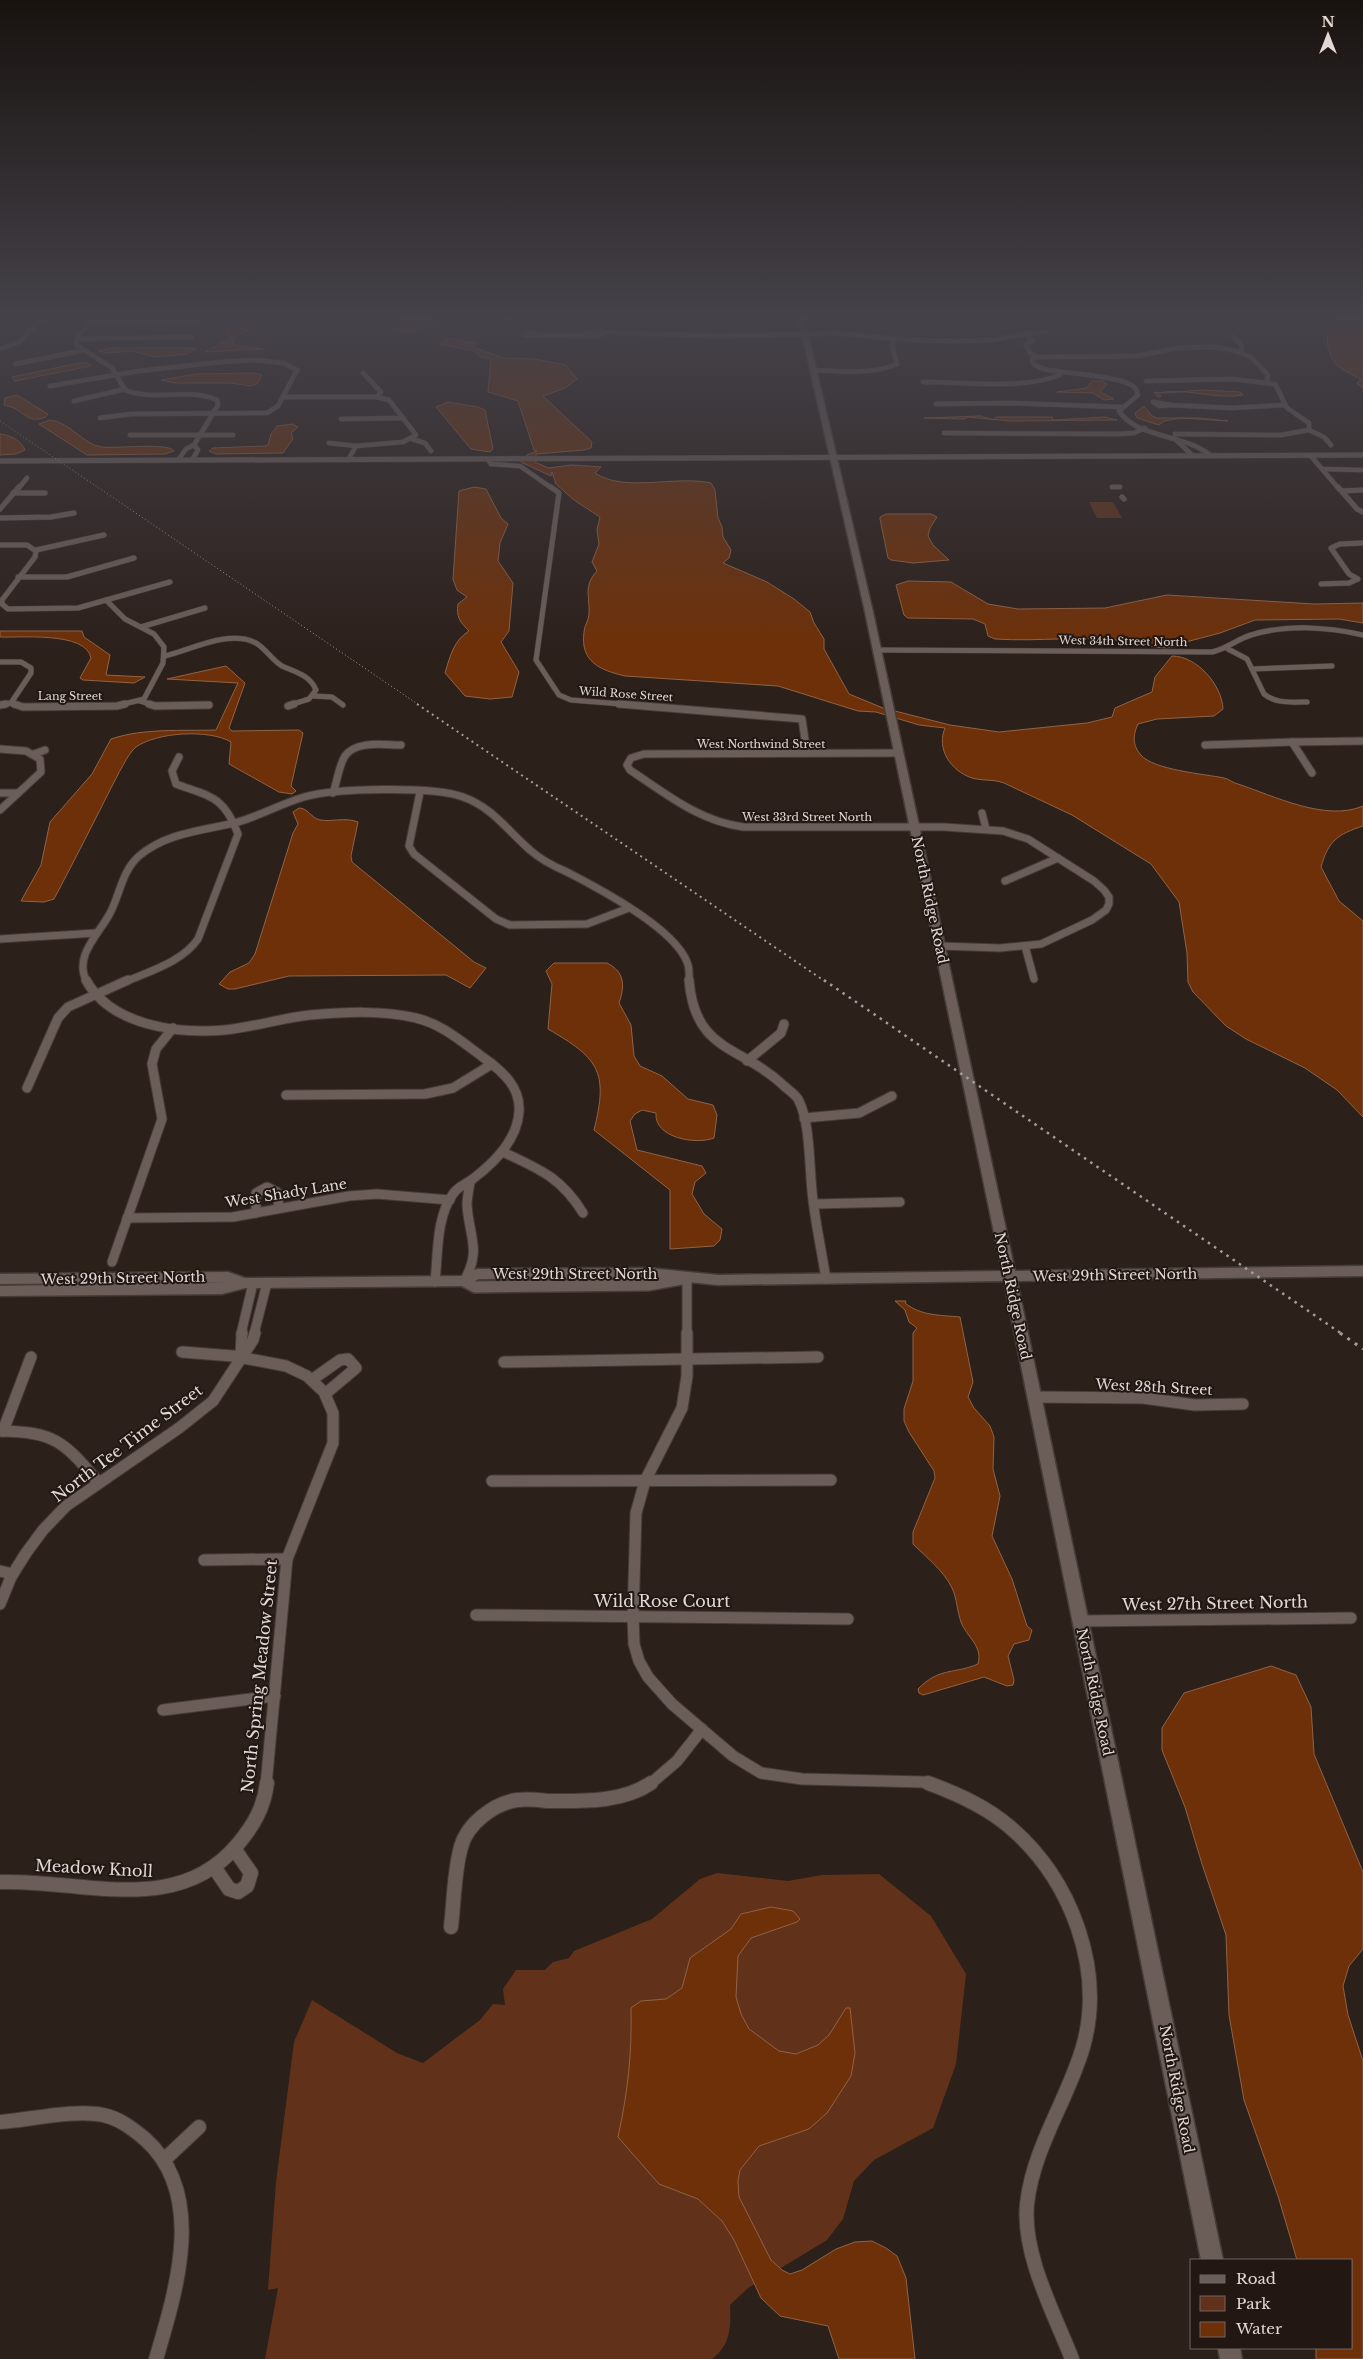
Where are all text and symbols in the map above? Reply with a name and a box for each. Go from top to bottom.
north arrow [1303,10,1353,60]
text: N [1321,13,1335,31]
street label: West 34th Street North [1057,633,1188,649]
street label: Wild Rose Street [578,684,674,704]
street label: Lang Street [38,689,103,703]
street label: West Northwind Street [696,737,826,751]
street label: West 33rd Street North [741,810,872,824]
street label: North Ridge Road [908,835,952,966]
street label: West Shady Lane [223,1174,348,1212]
street label: North Ridge Road [991,1231,1035,1362]
street label: West 29th Street North [492,1265,658,1283]
street label: West 29th Street North [1031,1265,1198,1285]
street label: West 29th Street North [39,1268,206,1288]
street label: West 28th Street [1094,1375,1214,1399]
street label: North Tee Time Street [48,1380,206,1506]
street label: North Spring Meadow Street [237,1558,281,1794]
street label: Wild Rose Court [593,1591,730,1611]
street label: West 27th Street North [1121,1591,1308,1615]
street label: North Ridge Road [1073,1627,1117,1758]
street label: Meadow Knoll [34,1855,154,1881]
street label: North Ridge Road [1156,2024,1198,2155]
legend [1190,2259,1353,2349]
text: Road [1236,2269,1276,2288]
text: Park [1236,2294,1272,2313]
text: Water [1235,2319,1283,2338]

